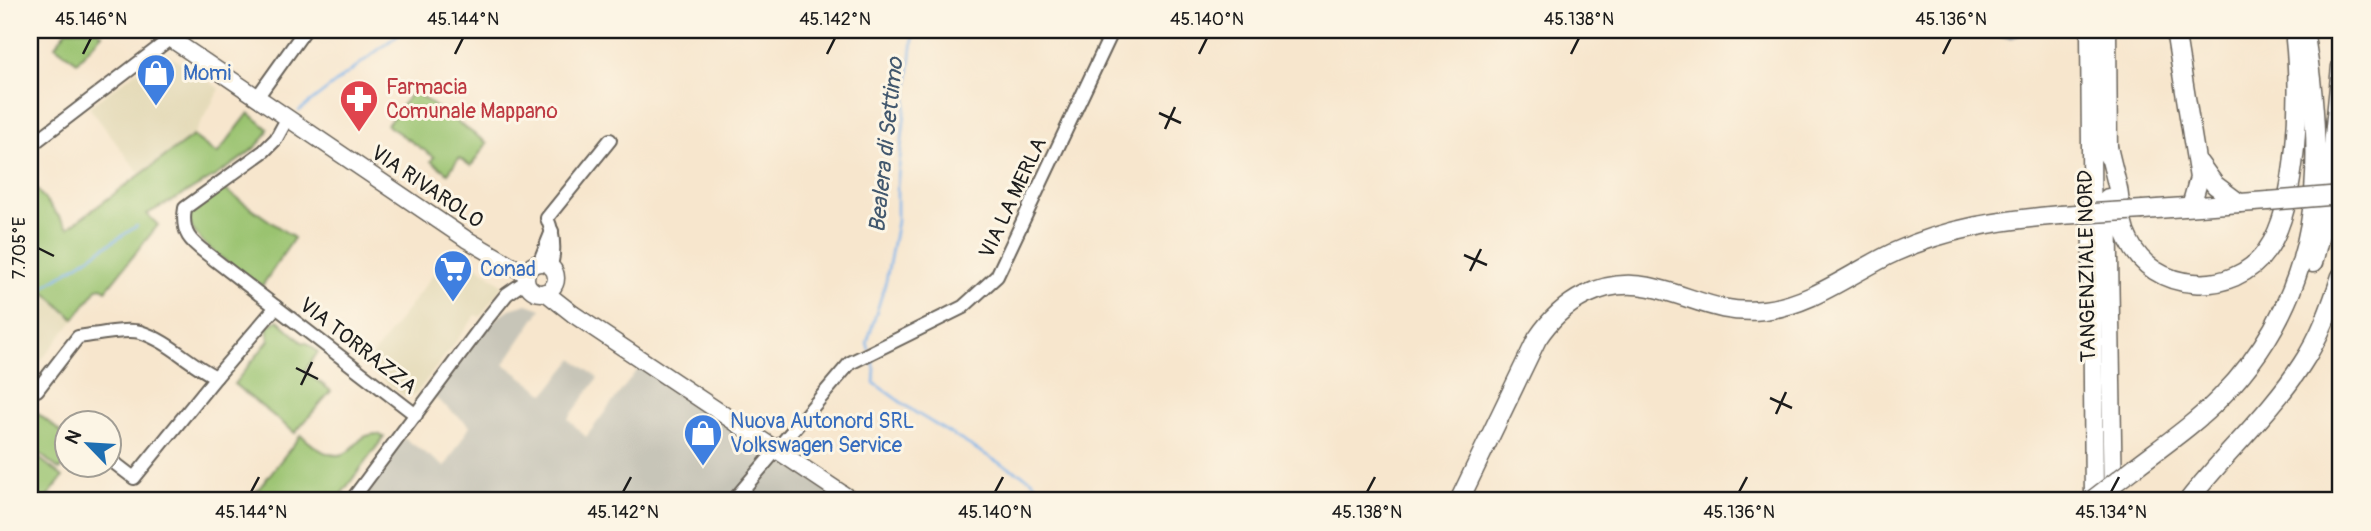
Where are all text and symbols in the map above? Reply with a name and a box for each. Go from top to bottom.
text: 45.146°N [55,8,127,31]
text: 45.144°N [427,8,499,31]
text: 45.142°N [799,8,871,31]
text: 45.140°N [1170,8,1244,31]
text: 45.138°N [1544,8,1614,31]
text: 45.136°N [1915,8,1987,31]
shop icon: Momi [135,52,177,107]
water label: Bealera di Settimo [862,54,910,234]
place label: Momi [183,60,231,87]
place label: Farmacia Comunale Mappano [386,74,558,125]
pharmacy icon: Farmacia Comunale Mappano [338,78,380,133]
street label: VIA LA MERLA [973,133,1053,263]
street label: VIA RIVAROLO [366,139,488,235]
street label: TANGENZIALE NORD [2072,170,2102,362]
text: 7.705°E [8,217,31,279]
supermarket icon: Conad [432,248,474,303]
place label: Conad [480,256,536,283]
street label: VIA TORRAZZA [294,292,422,400]
north arrow [52,408,122,478]
place label: Nuova Autonord SRL Volkswagen Service [730,408,914,459]
shop icon: Nuova Autonord SRL Volkswagen Service [682,412,724,467]
text: N [60,426,87,448]
text: 45.144°N [215,501,287,524]
text: 45.142°N [587,501,659,524]
text: 45.140°N [958,501,1032,524]
text: 45.138°N [1332,501,1402,524]
text: 45.136°N [1703,501,1775,524]
text: 45.134°N [2075,501,2147,524]

